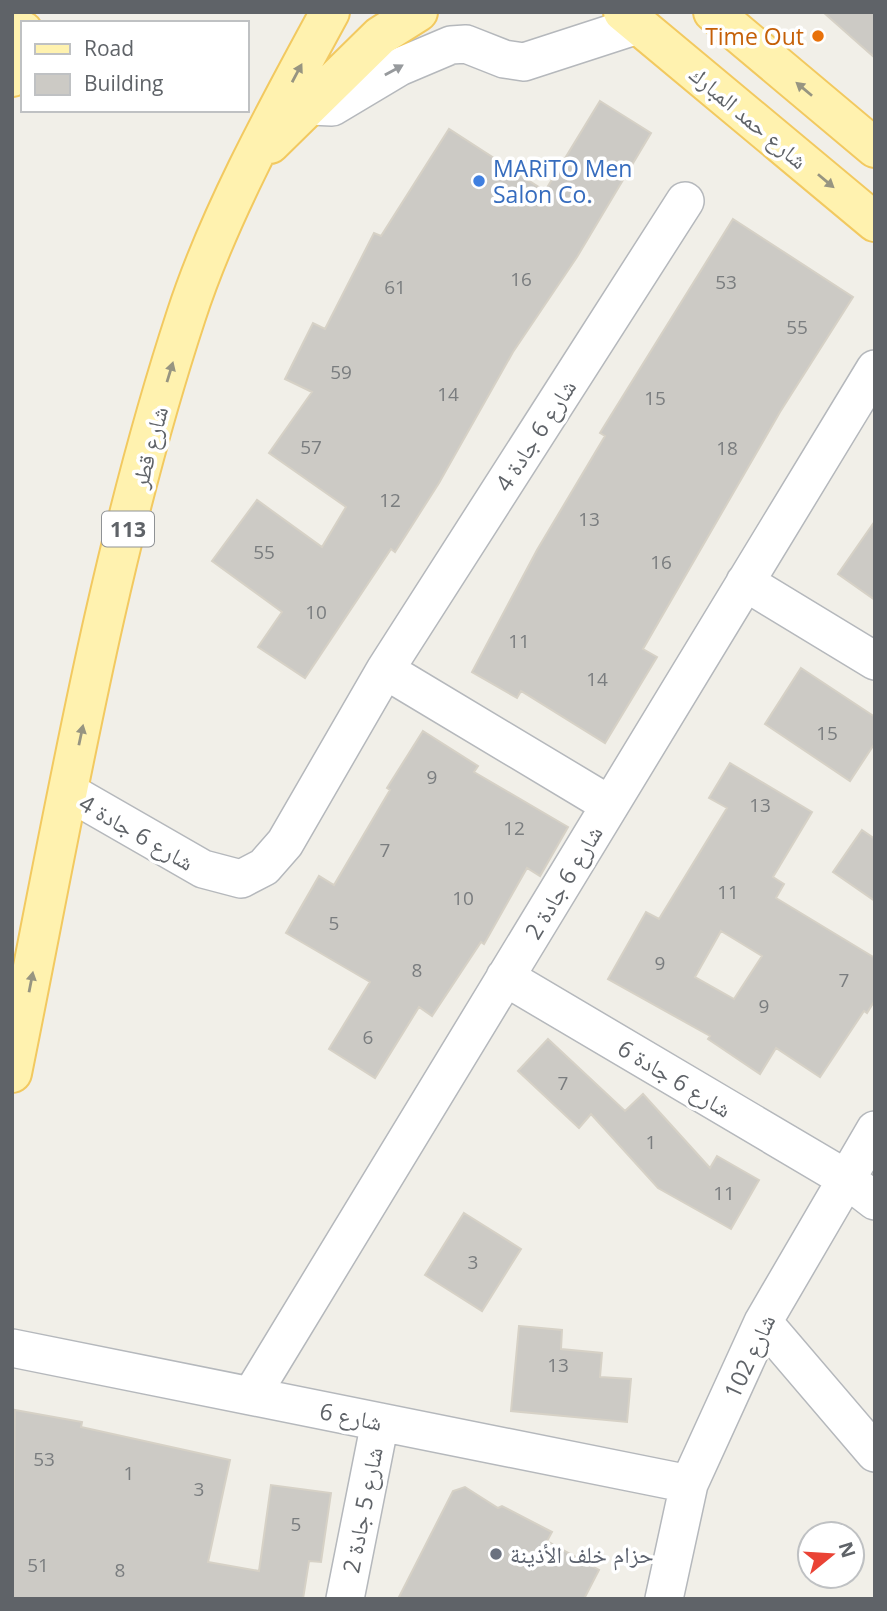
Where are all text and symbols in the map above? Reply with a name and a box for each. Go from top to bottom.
place label: Time Out [705,20,804,52]
legend [21,21,248,112]
marker: Time Out [810,28,826,44]
text: Road [84,34,134,62]
street label: شارع حمد المبارك [683,58,815,176]
one-way arrow [291,63,303,83]
one-way arrow [384,64,403,76]
text: Building [84,69,163,97]
one-way arrow [795,81,813,96]
place label: MARiTO Men Salon Co. [493,152,632,210]
marker: MARiTO Men Salon Co. [471,173,487,189]
one-way arrow [817,173,835,189]
house number: 16 [510,266,532,292]
house number: 53 [715,269,737,295]
house number: 61 [384,274,406,300]
house number: 55 [786,314,808,340]
house number: 59 [330,359,352,385]
one-way arrow [165,361,175,382]
street label: شارع 6 جادة 4 [487,373,583,497]
house number: 14 [437,381,459,407]
house number: 15 [644,385,666,411]
street label: شارع قطر [123,403,175,492]
house number: 57 [300,434,322,460]
house number: 18 [716,435,738,461]
house number: 12 [379,487,401,513]
house number: 13 [578,506,600,532]
road number: 113 [102,512,154,546]
house number: 55 [253,539,275,565]
house number: 16 [650,549,672,575]
house number: 10 [305,599,327,625]
house number: 11 [508,628,530,654]
house number: 14 [586,666,608,692]
house number: 15 [816,720,838,746]
one-way arrow [76,724,87,746]
house number: 9 [427,764,437,790]
street label: شارع 6 جادة 4 [74,786,200,878]
house number: 13 [749,792,771,818]
house number: 12 [503,815,525,841]
street label: شارع 6 جادة 2 [516,819,610,945]
house number: 7 [380,837,390,863]
house number: 11 [717,879,739,905]
house number: 10 [452,885,474,911]
house number: 5 [329,910,339,936]
house number: 9 [655,950,665,976]
house number: 8 [412,957,422,983]
house number: 7 [839,967,849,993]
one-way arrow [25,971,36,993]
house number: 9 [759,993,769,1019]
house number: 6 [363,1024,373,1050]
street label: شارع 6 جادة 6 [612,1031,738,1125]
house number: 7 [558,1070,568,1096]
house number: 1 [646,1129,656,1155]
house number: 11 [713,1180,735,1206]
house number: 3 [468,1249,478,1275]
street label: شارع 102 [716,1309,782,1403]
house number: 13 [547,1352,569,1378]
street label: شارع 6 [317,1394,385,1438]
street label: شارع 5 جادة 2 [334,1444,390,1576]
house number: 53 [33,1446,55,1472]
house number: 1 [124,1460,134,1486]
house number: 3 [194,1476,204,1502]
house number: 5 [291,1511,301,1537]
north arrow [796,1520,866,1590]
place label: حزام خلف الأذينة [510,1538,654,1571]
text: N [832,1538,862,1561]
marker: حزام خلف الأذينة [488,1546,504,1562]
house number: 51 [27,1552,49,1578]
house number: 8 [115,1557,125,1583]

